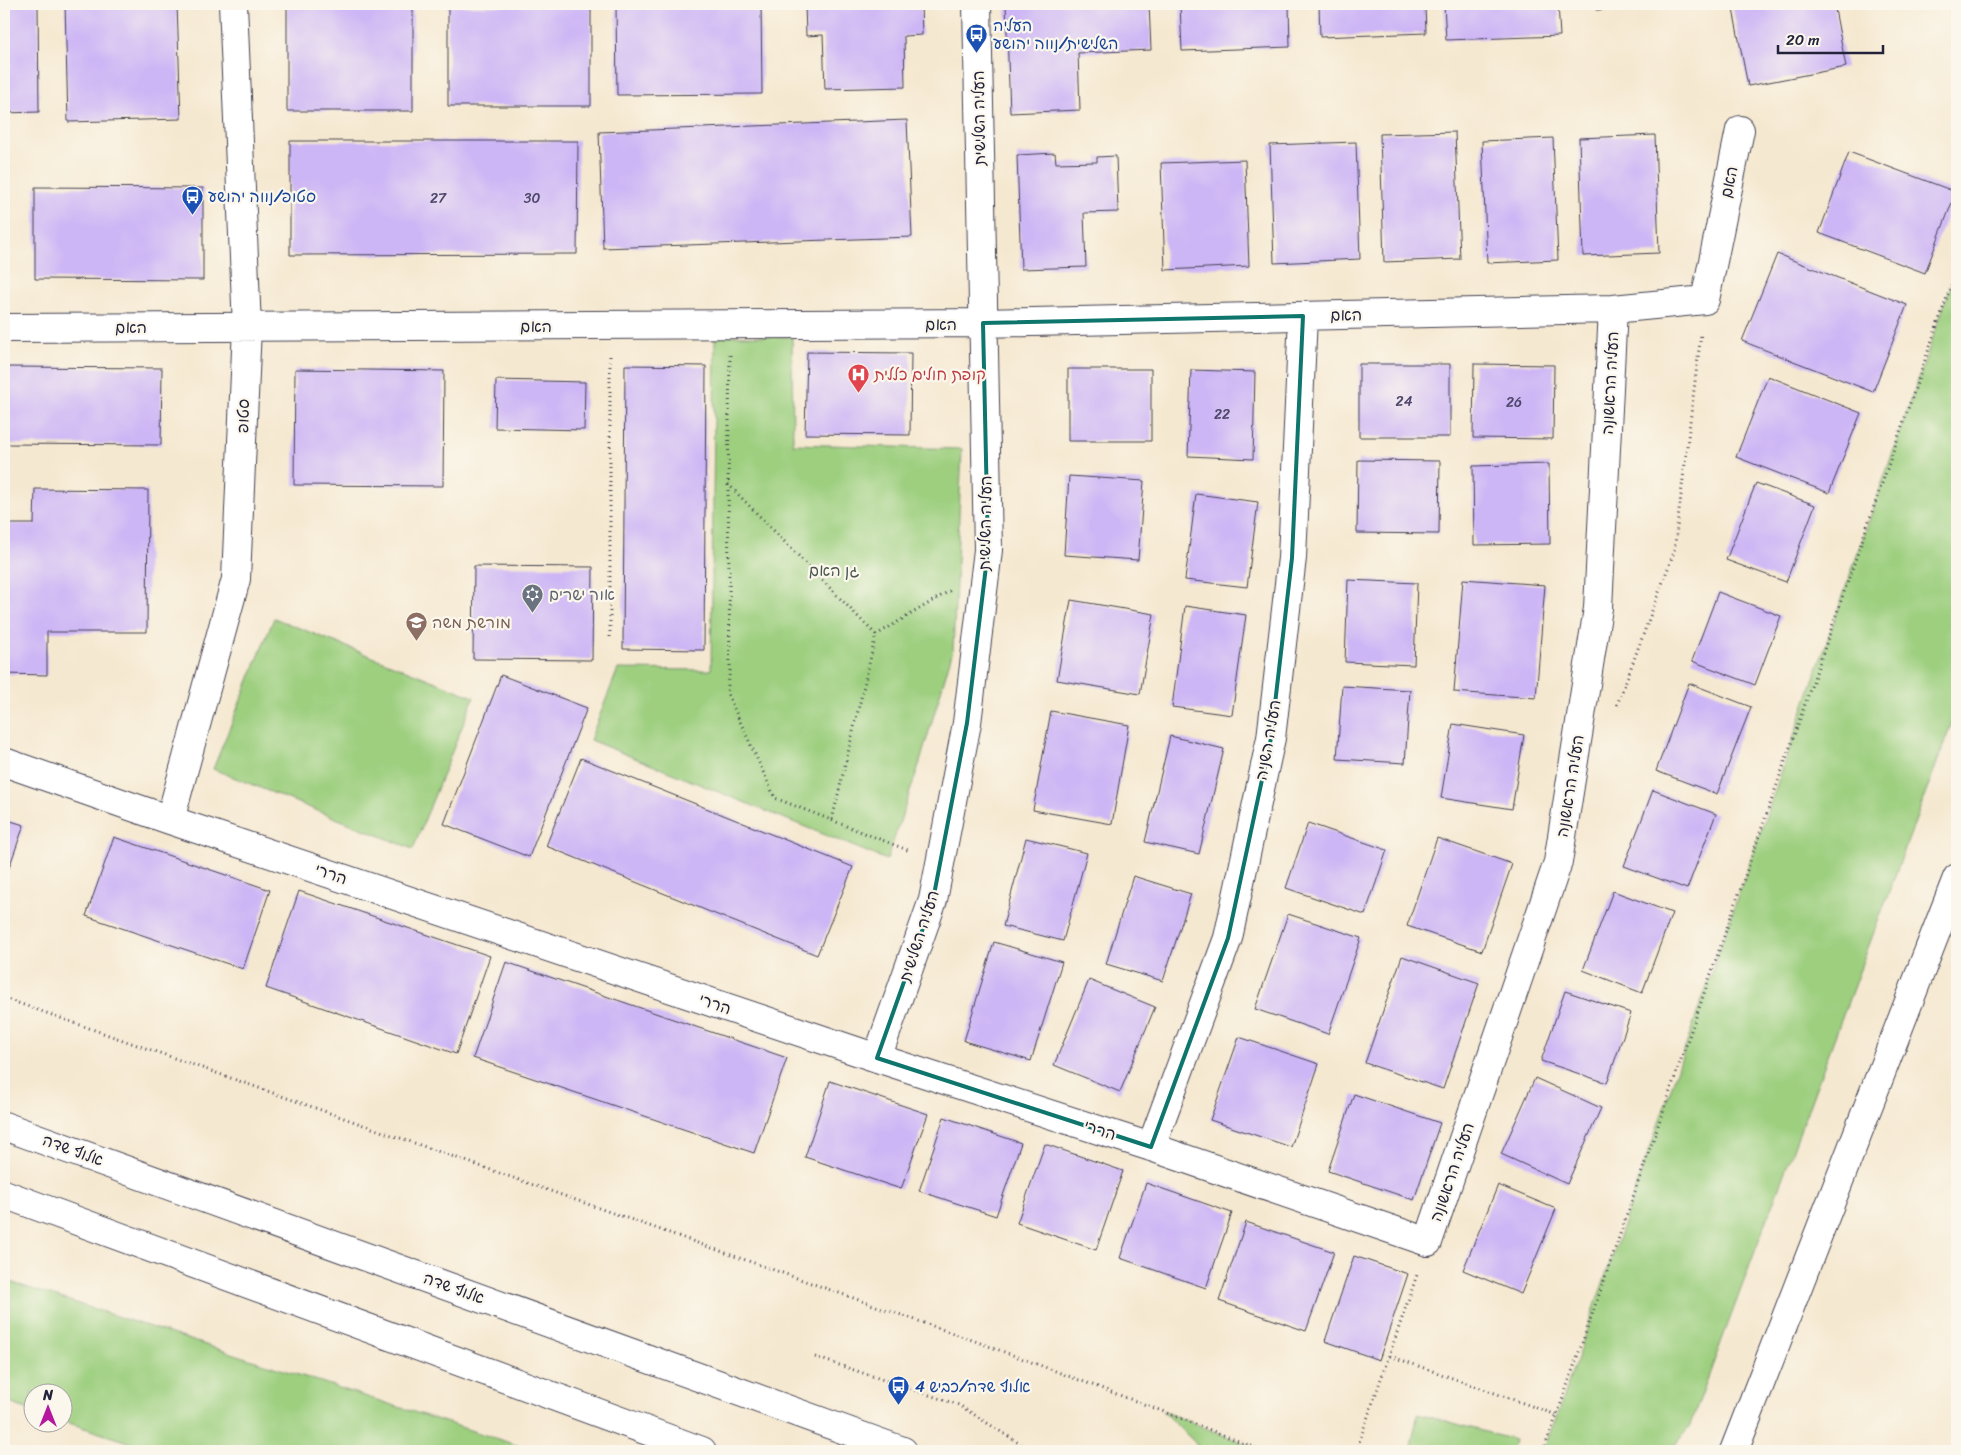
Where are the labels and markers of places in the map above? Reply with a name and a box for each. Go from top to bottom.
place label: העליה השלישית/נווה יהושע [993,11,1118,58]
bus stop icon: העליה השלישית/נווה יהושע [965,22,989,53]
place label: סטופ/נווה יהושע [208,182,316,211]
bus stop icon: סטופ/נווה יהושע [180,184,204,215]
place label: קופת חולים כללית [873,360,986,389]
hospital icon: קופת חולים כללית [846,362,870,393]
place label: אור ישרים [549,580,615,609]
synagogue icon: אור ישרים [521,582,545,613]
place label: מורשת משה [432,608,511,637]
school or university icon: מורשת משה [404,610,428,641]
place label: אלוף שדה/כביש 4 [915,1372,1030,1401]
bus stop icon: אלוף שדה/כביש 4 [887,1374,911,1405]

